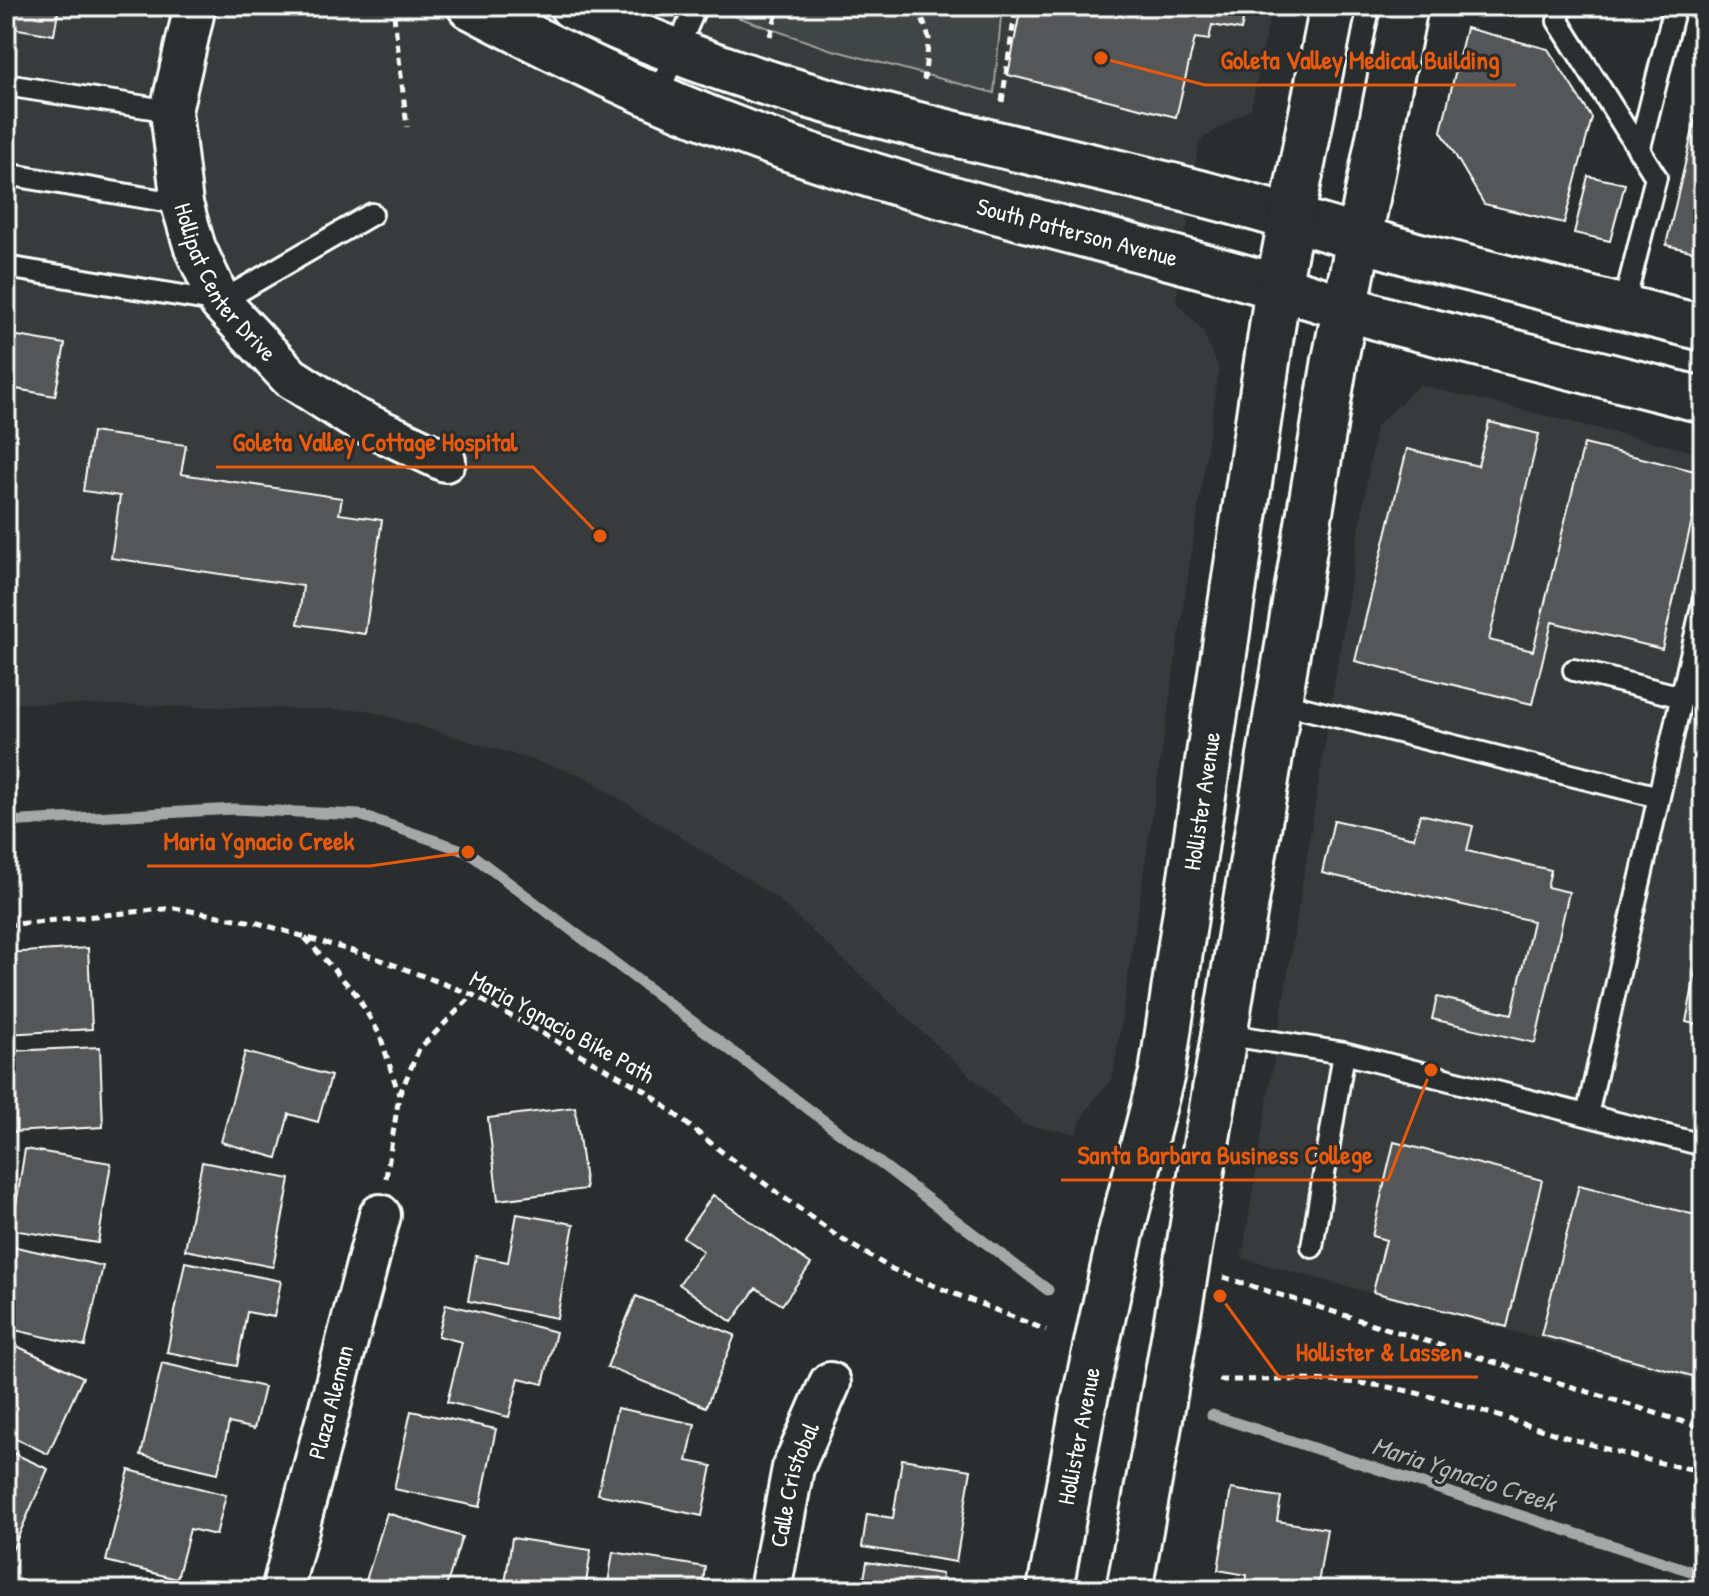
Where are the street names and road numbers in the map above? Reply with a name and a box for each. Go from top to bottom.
street label: South Patterson Avenue [973,189,1182,274]
street label: Hollipat Center Drive [168,199,285,368]
street label: Hollister Avenue [1175,729,1227,872]
street label: Maria Ygnacio Bike Path [464,962,661,1090]
street label: Plaza Aleman [300,1341,360,1463]
street label: Hollister Avenue [1049,1364,1107,1507]
street label: Calle Cristobal [761,1416,826,1550]

